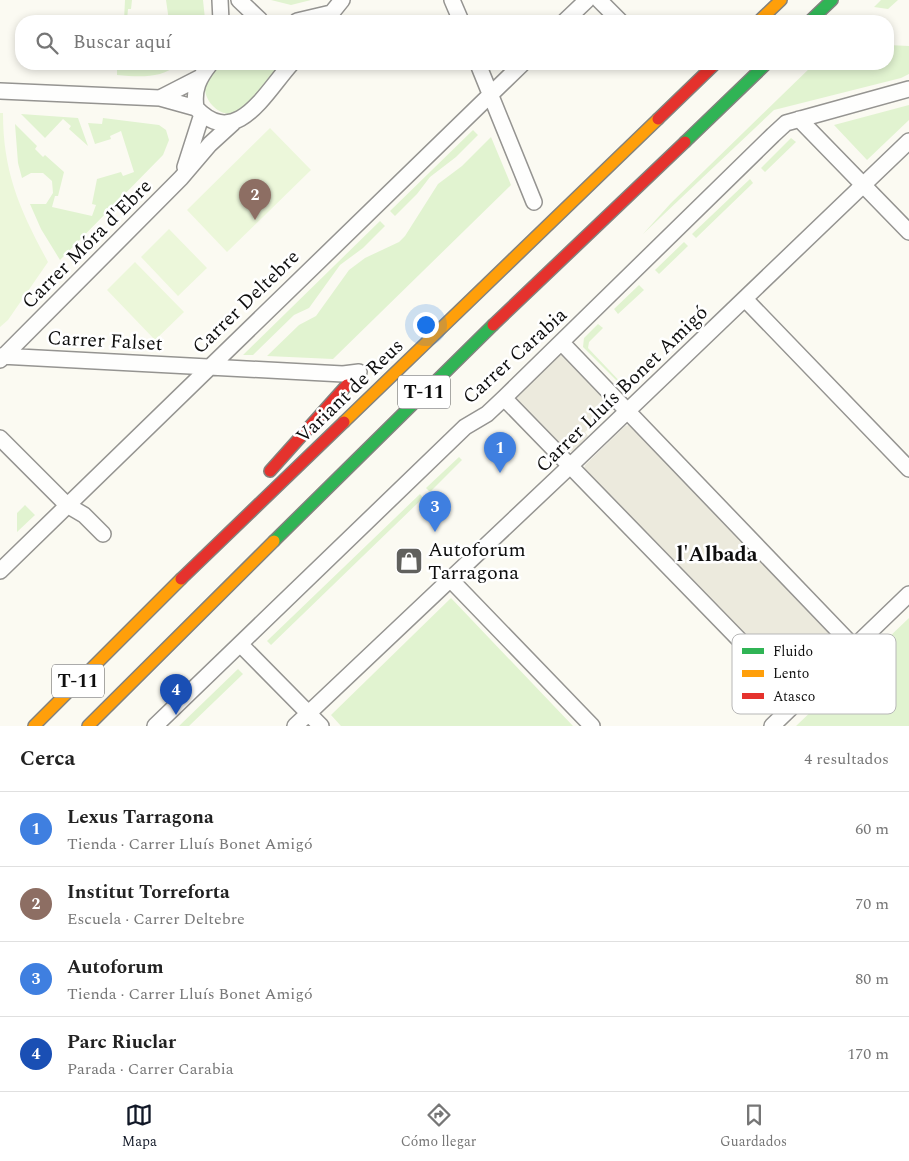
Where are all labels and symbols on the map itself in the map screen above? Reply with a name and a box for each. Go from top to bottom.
street label: Carrer Móra d'Ebre [15,172,159,316]
pin: 2 [239,179,271,220]
street label: Carrer Deltebre [185,243,307,361]
street label: Carrer Lluís Bonet Amigó [529,298,715,480]
street label: Carrer Carabia [456,300,574,411]
your location [413,312,439,338]
street label: Carrer Falset [46,323,164,359]
street label: Variant de Reus [289,332,411,450]
road number: T-11 [398,376,450,408]
pin: 1 [484,432,516,473]
pin: 3 [419,491,451,532]
place label: Autoforum Tarragona [428,535,526,588]
district label: l'Albada [676,539,758,571]
shop icon: Autoforum Tarragona [394,546,424,576]
legend [732,634,896,714]
text: Fluido [773,641,813,662]
text: Lento [773,663,809,684]
road number: T-11 [52,664,104,698]
pin: 4 [160,674,192,715]
text: Atasco [773,686,815,707]

